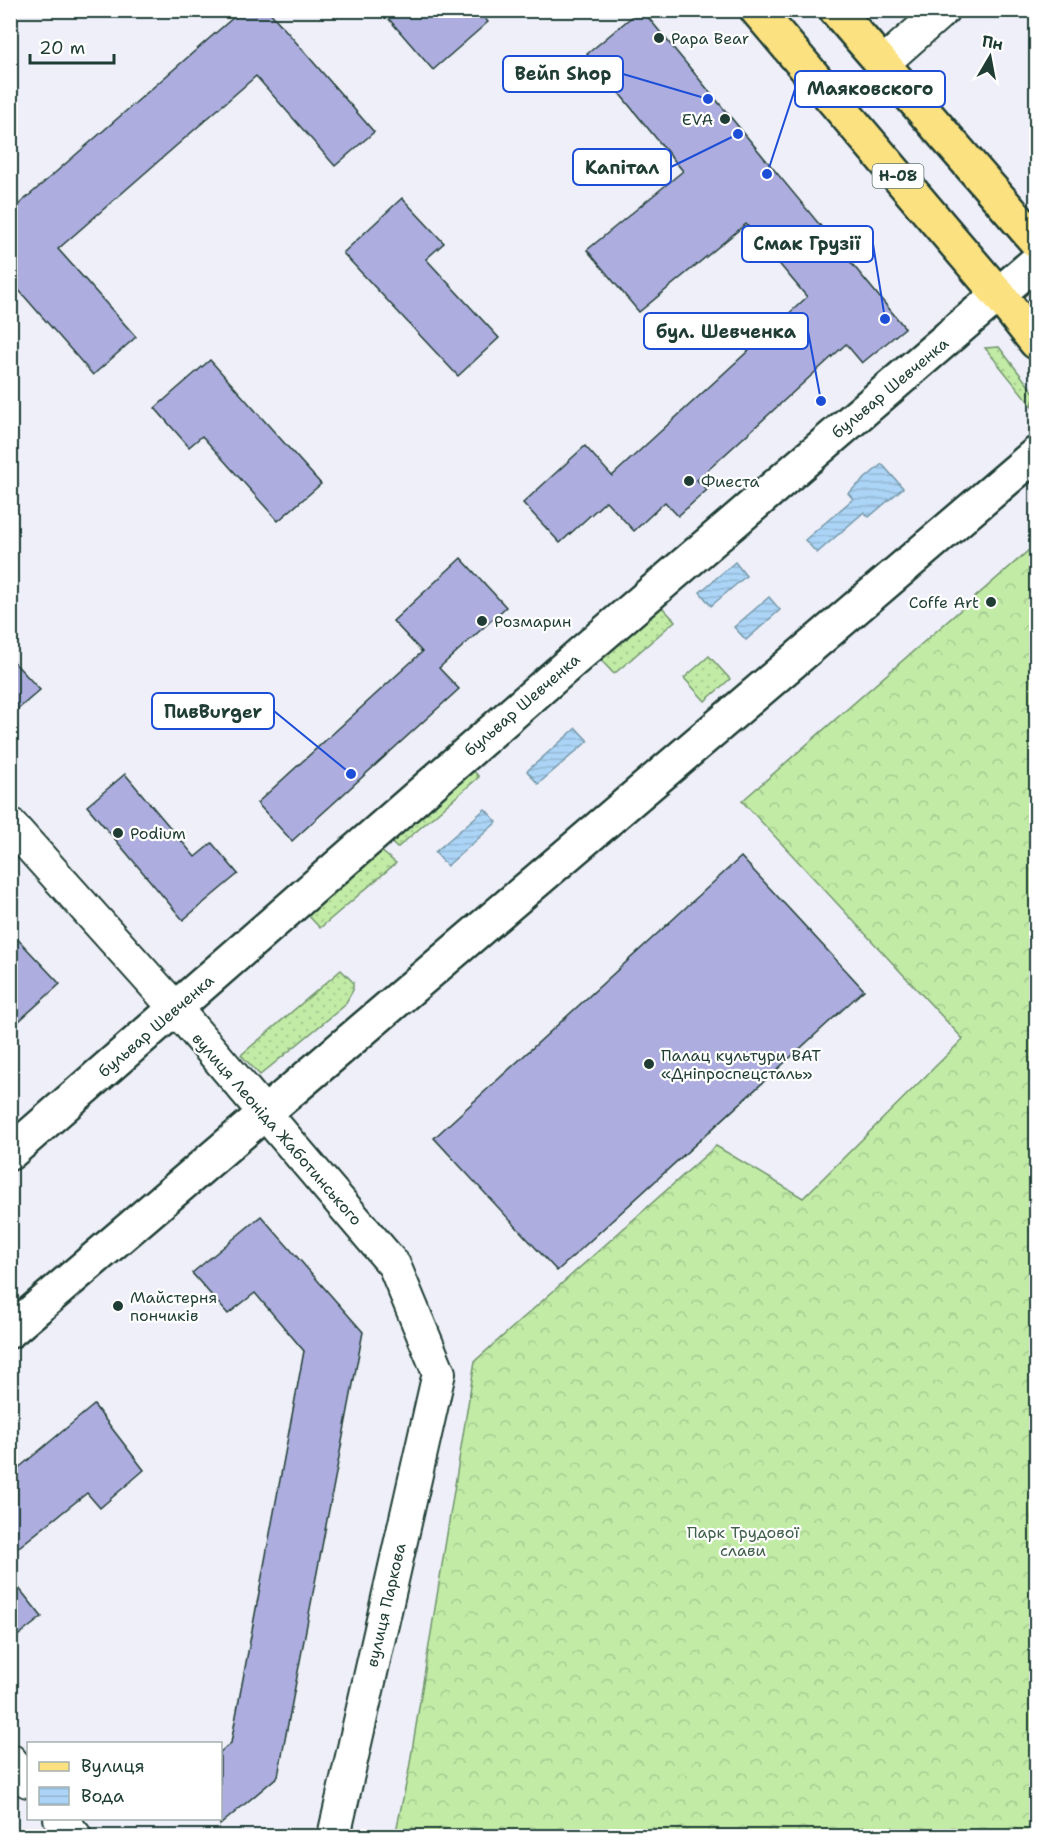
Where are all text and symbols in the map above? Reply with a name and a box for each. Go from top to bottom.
scale bar [30,27,114,65]
north arrow [960,27,1020,87]
place label: Papa Bear [671,28,749,49]
marker: Papa Bear [652,31,666,45]
text: Пн [980,31,1005,55]
text: 20 m [39,36,85,60]
callout: Вейп Shop [503,56,623,92]
text: Вейп Shop [515,62,611,86]
callout: Маяковского [795,71,945,107]
text: Маяковского [807,77,933,101]
place label: EVA [682,109,713,130]
marker: EVA [718,112,732,126]
callout: Капітал [573,149,671,185]
text: Капітал [585,156,659,180]
road number: Н-08 [872,164,924,188]
callout: Смак Грузії [742,226,873,262]
text: Смак Грузії [753,232,861,256]
callout: бул. Шевченка [644,313,808,349]
text: бул. Шевченка [656,320,797,344]
street label: бульвар Шевченка [827,333,953,443]
place label: Фиеста [701,471,759,492]
marker: Фиеста [682,474,696,488]
place label: Coffe Art [909,592,979,613]
marker: Coffe Art [984,595,998,609]
place label: Розмарин [494,611,571,632]
marker: Розмарин [475,614,489,628]
street label: бульвар Шевченка [460,649,584,761]
callout: ПивBurger [152,693,274,729]
text: ПивBurger [164,700,262,724]
place label: Podium [130,823,186,844]
marker: Podium [111,826,125,840]
street label: бульвар Шевченка [94,970,218,1082]
street label: вулиця Леоніда Жаботинського [187,1028,367,1230]
place label: Палац культури ВАТ «Дніпроспецсталь» [661,1045,821,1084]
marker: Палац культури ВАТ «Дніпроспецсталь» [642,1057,656,1071]
place label: Майстерня пончиків [130,1287,217,1326]
marker: Майстерня пончиків [111,1299,125,1313]
park label: Парк Трудової слави [687,1522,799,1561]
street label: вулиця Паркова [362,1541,411,1669]
legend [27,1742,222,1820]
text: Вулиця [81,1754,145,1778]
text: Вода [81,1784,124,1808]

